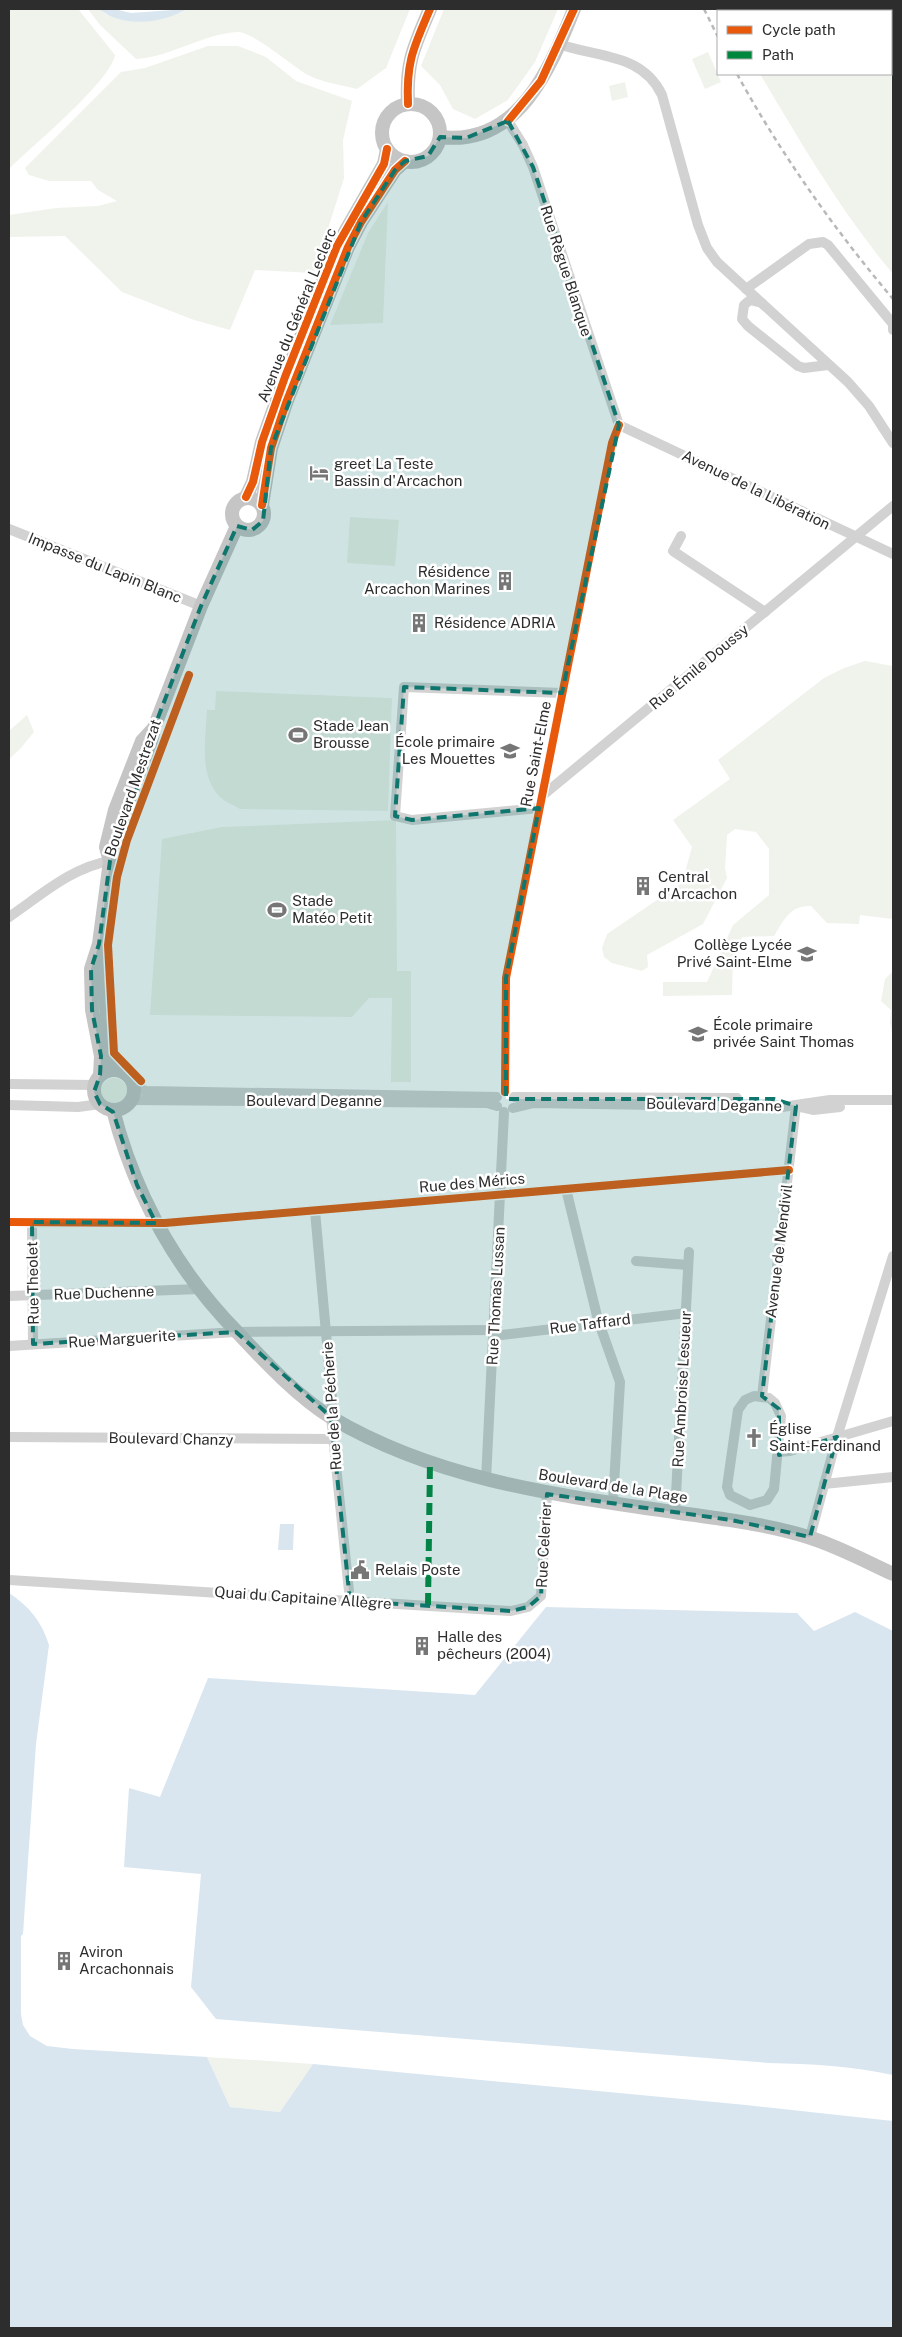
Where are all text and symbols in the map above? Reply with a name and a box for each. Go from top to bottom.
legend [717,10,892,75]
text: Cycle path [762,21,836,38]
text: Path [762,46,794,63]
street label: Rue Règue Blanque [537,203,596,338]
street label: Avenue du Général Leclerc [254,225,339,404]
street label: Avenue de la Libération [679,446,833,533]
place label: greet La Teste Bassin d'Arcachon [334,455,462,489]
hotel icon: greet La Teste Bassin d'Arcachon [308,462,330,484]
street label: Impasse du Lapin Blanc [26,529,184,606]
place label: Résidence Arcachon Marines [364,563,490,597]
building icon: Résidence Arcachon Marines [494,570,516,592]
building icon: Résidence ADRIA [408,612,430,634]
place label: Résidence ADRIA [434,614,556,631]
street label: Rue Émile Doussy [646,620,751,713]
street label: Rue Saint-Elme [517,700,554,808]
street label: Boulevard Mestrezat [101,717,164,859]
place label: Stade Jean Brousse [313,717,389,751]
sports icon: Stade Jean Brousse [287,724,309,746]
place label: École primaire Les Mouettes [395,733,495,767]
school or university icon: École primaire Les Mouettes [499,740,521,762]
place label: Central d'Arcachon [658,868,737,902]
building icon: Central d'Arcachon [632,875,654,897]
place label: Stade Matéo Petit [292,892,372,926]
sports icon: Stade Matéo Petit [266,899,288,921]
place label: Collège Lycée Privé Saint-Elme [677,936,792,970]
school or university icon: Collège Lycée Privé Saint-Elme [796,943,818,965]
place label: École primaire privée Saint Thomas [713,1016,854,1050]
school or university icon: École primaire privée Saint Thomas [687,1023,709,1045]
street label: Boulevard Deganne [246,1092,382,1109]
street label: Boulevard Deganne [646,1095,782,1114]
street label: Rue des Mérics [418,1169,526,1196]
street label: Avenue de Mendivil [762,1183,795,1319]
street label: Rue Thomas Lussan [483,1226,508,1366]
street label: Rue Theolet [23,1241,42,1325]
street label: Rue Duchenne [53,1282,155,1303]
street label: Rue Taffard [549,1310,631,1337]
street label: Rue Ambroise Lesueur [669,1310,694,1468]
street label: Rue Marguerite [68,1326,176,1351]
street label: Rue de la Pécherie [319,1341,344,1471]
place label: Église Saint-Ferdinand [769,1420,881,1454]
church icon: Église Saint-Ferdinand [743,1427,765,1449]
street label: Boulevard Chanzy [108,1429,234,1448]
street label: Boulevard de la Plage [537,1465,689,1506]
street label: Rue Celerier [533,1501,554,1588]
public building icon: Relais Poste [349,1559,371,1581]
place label: Relais Poste [375,1561,460,1578]
street label: Quai du Capitaine Allègre [214,1583,392,1612]
place label: Halle des pêcheurs (2004) [437,1628,551,1662]
building icon: Halle des pêcheurs (2004) [411,1635,433,1657]
place label: Aviron Arcachonnais [79,1943,174,1977]
building icon: Aviron Arcachonnais [53,1950,75,1972]

